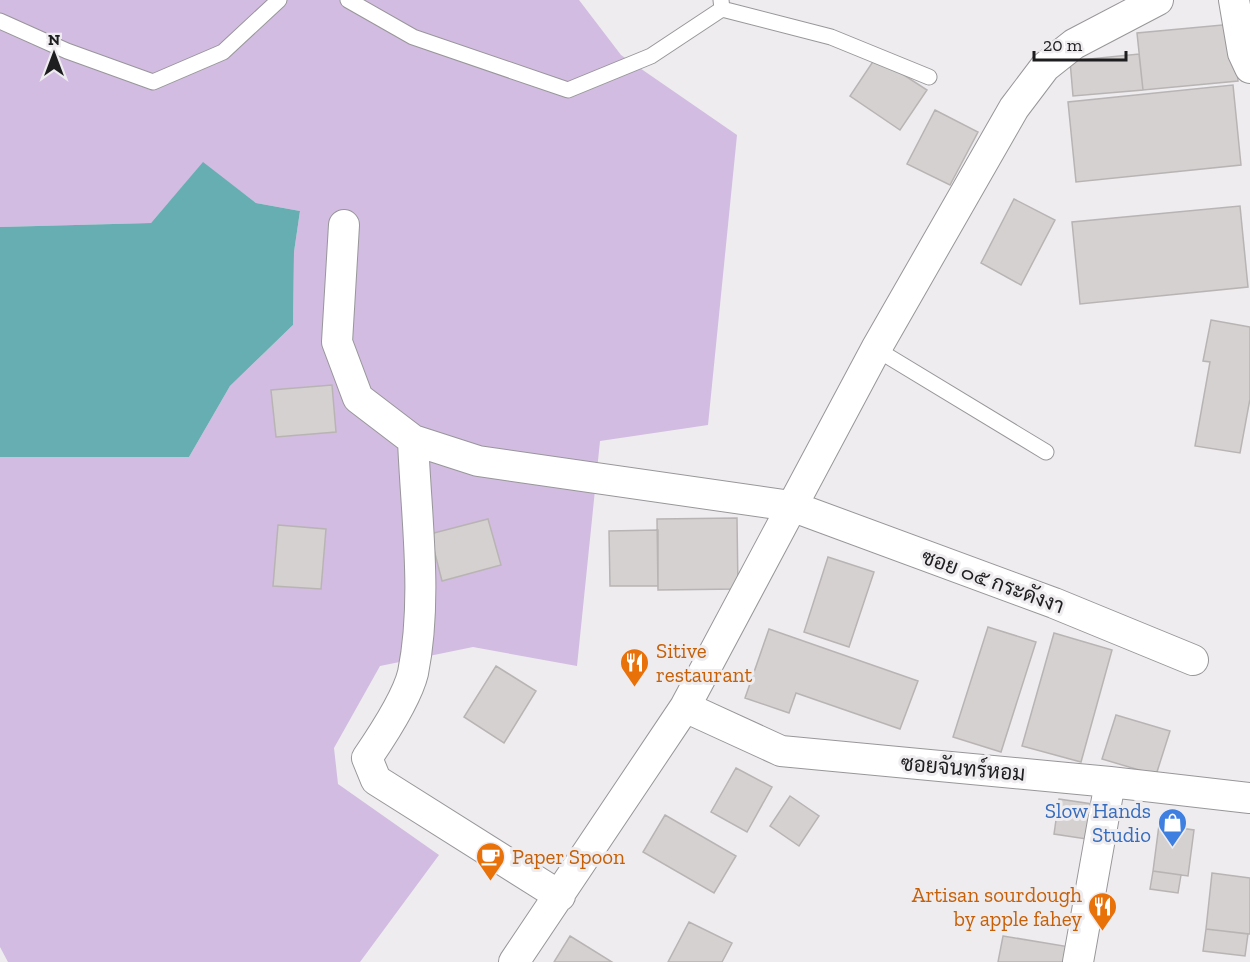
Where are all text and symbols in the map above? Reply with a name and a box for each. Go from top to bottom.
north arrow [24,24,84,84]
scale bar [1034,24,1126,62]
text: N [48,30,60,49]
text: 20 m [1043,34,1083,56]
street label: ซอย ๐๕ กระดังงา [918,544,1068,618]
place label: Sitive restaurant [656,638,753,687]
restaurant icon: Sitive restaurant [619,646,651,688]
street label: ซอยจันทร์หอม [900,749,1026,786]
place label: Slow Hands Studio [1045,798,1151,847]
shop icon: Slow Hands Studio [1156,806,1188,848]
cafe icon: Paper Spoon [475,840,507,882]
place label: Paper Spoon [512,844,625,869]
place label: Artisan sourdough by apple fahey [912,882,1082,931]
restaurant icon: Artisan sourdough by apple fahey [1087,890,1119,932]

